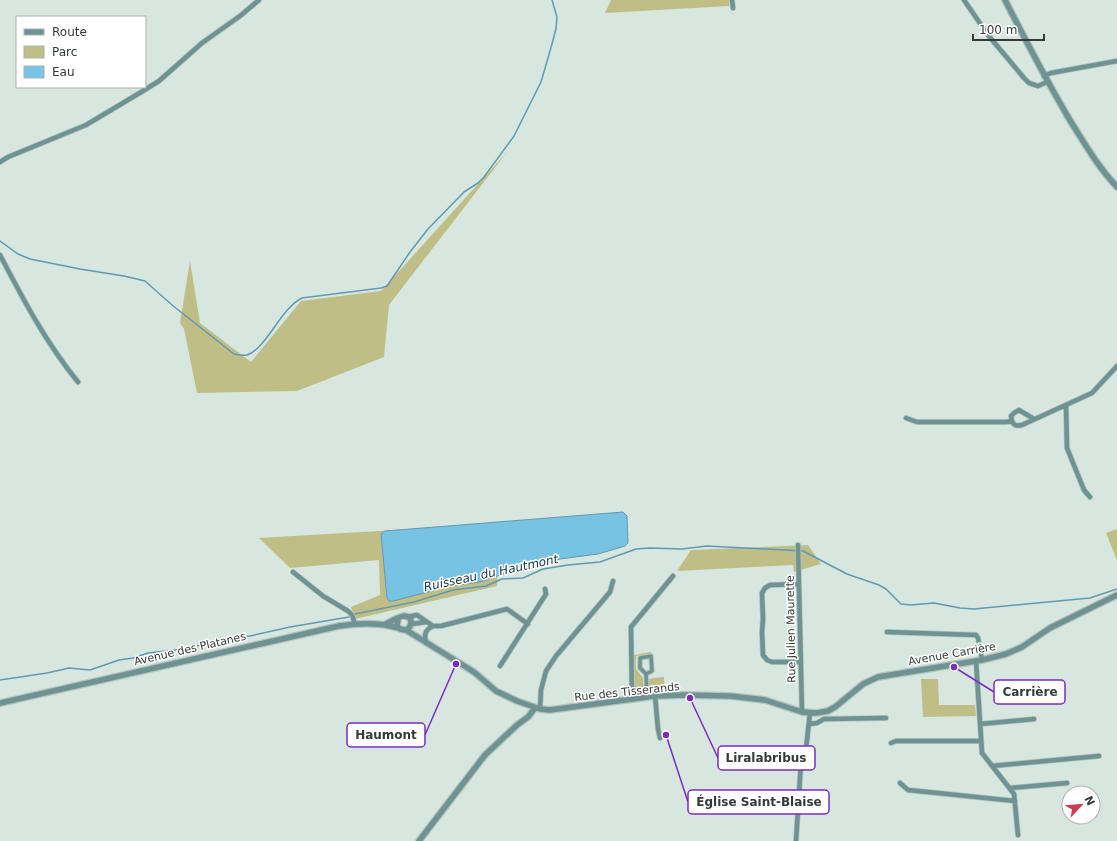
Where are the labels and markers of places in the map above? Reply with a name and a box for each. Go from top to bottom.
callout: Carrière [994,680,1065,704]
callout: Haumont [347,723,425,747]
callout: Liralabribus [718,746,815,770]
callout: Église Saint-Blaise [688,790,829,814]

